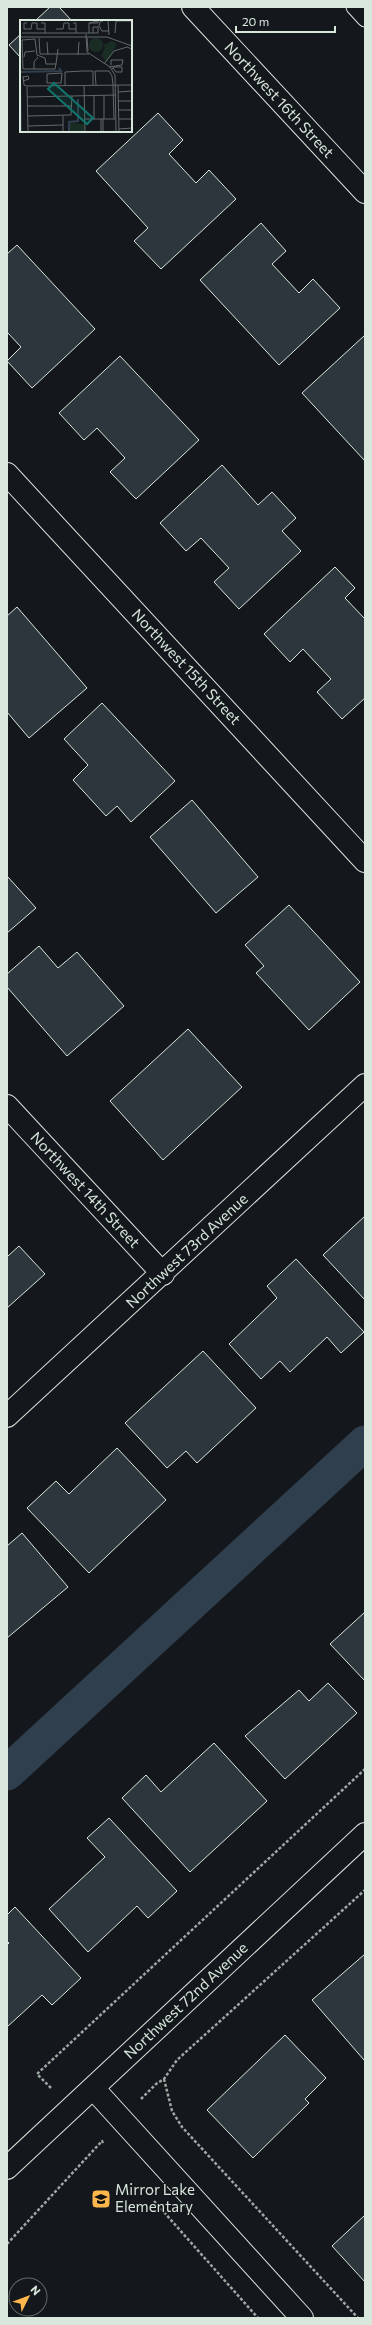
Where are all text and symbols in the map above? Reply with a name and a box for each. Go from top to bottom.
scale bar [236,8,335,34]
text: 20 m [242,14,269,28]
inset map [20,20,132,132]
street label: Northwest 16th Street [221,38,338,161]
street label: Northwest 15th Street [129,605,245,728]
street label: Northwest 14th Street [27,1128,144,1251]
street label: Northwest 73rd Avenue [122,1189,251,1311]
street label: Northwest 72nd Avenue [120,1938,251,2062]
place label: Mirror Lake Elementary [115,2180,195,2215]
school or university icon: Mirror Lake Elementary [90,2188,112,2210]
north arrow [8,2277,48,2317]
text: N [28,2283,43,2297]

